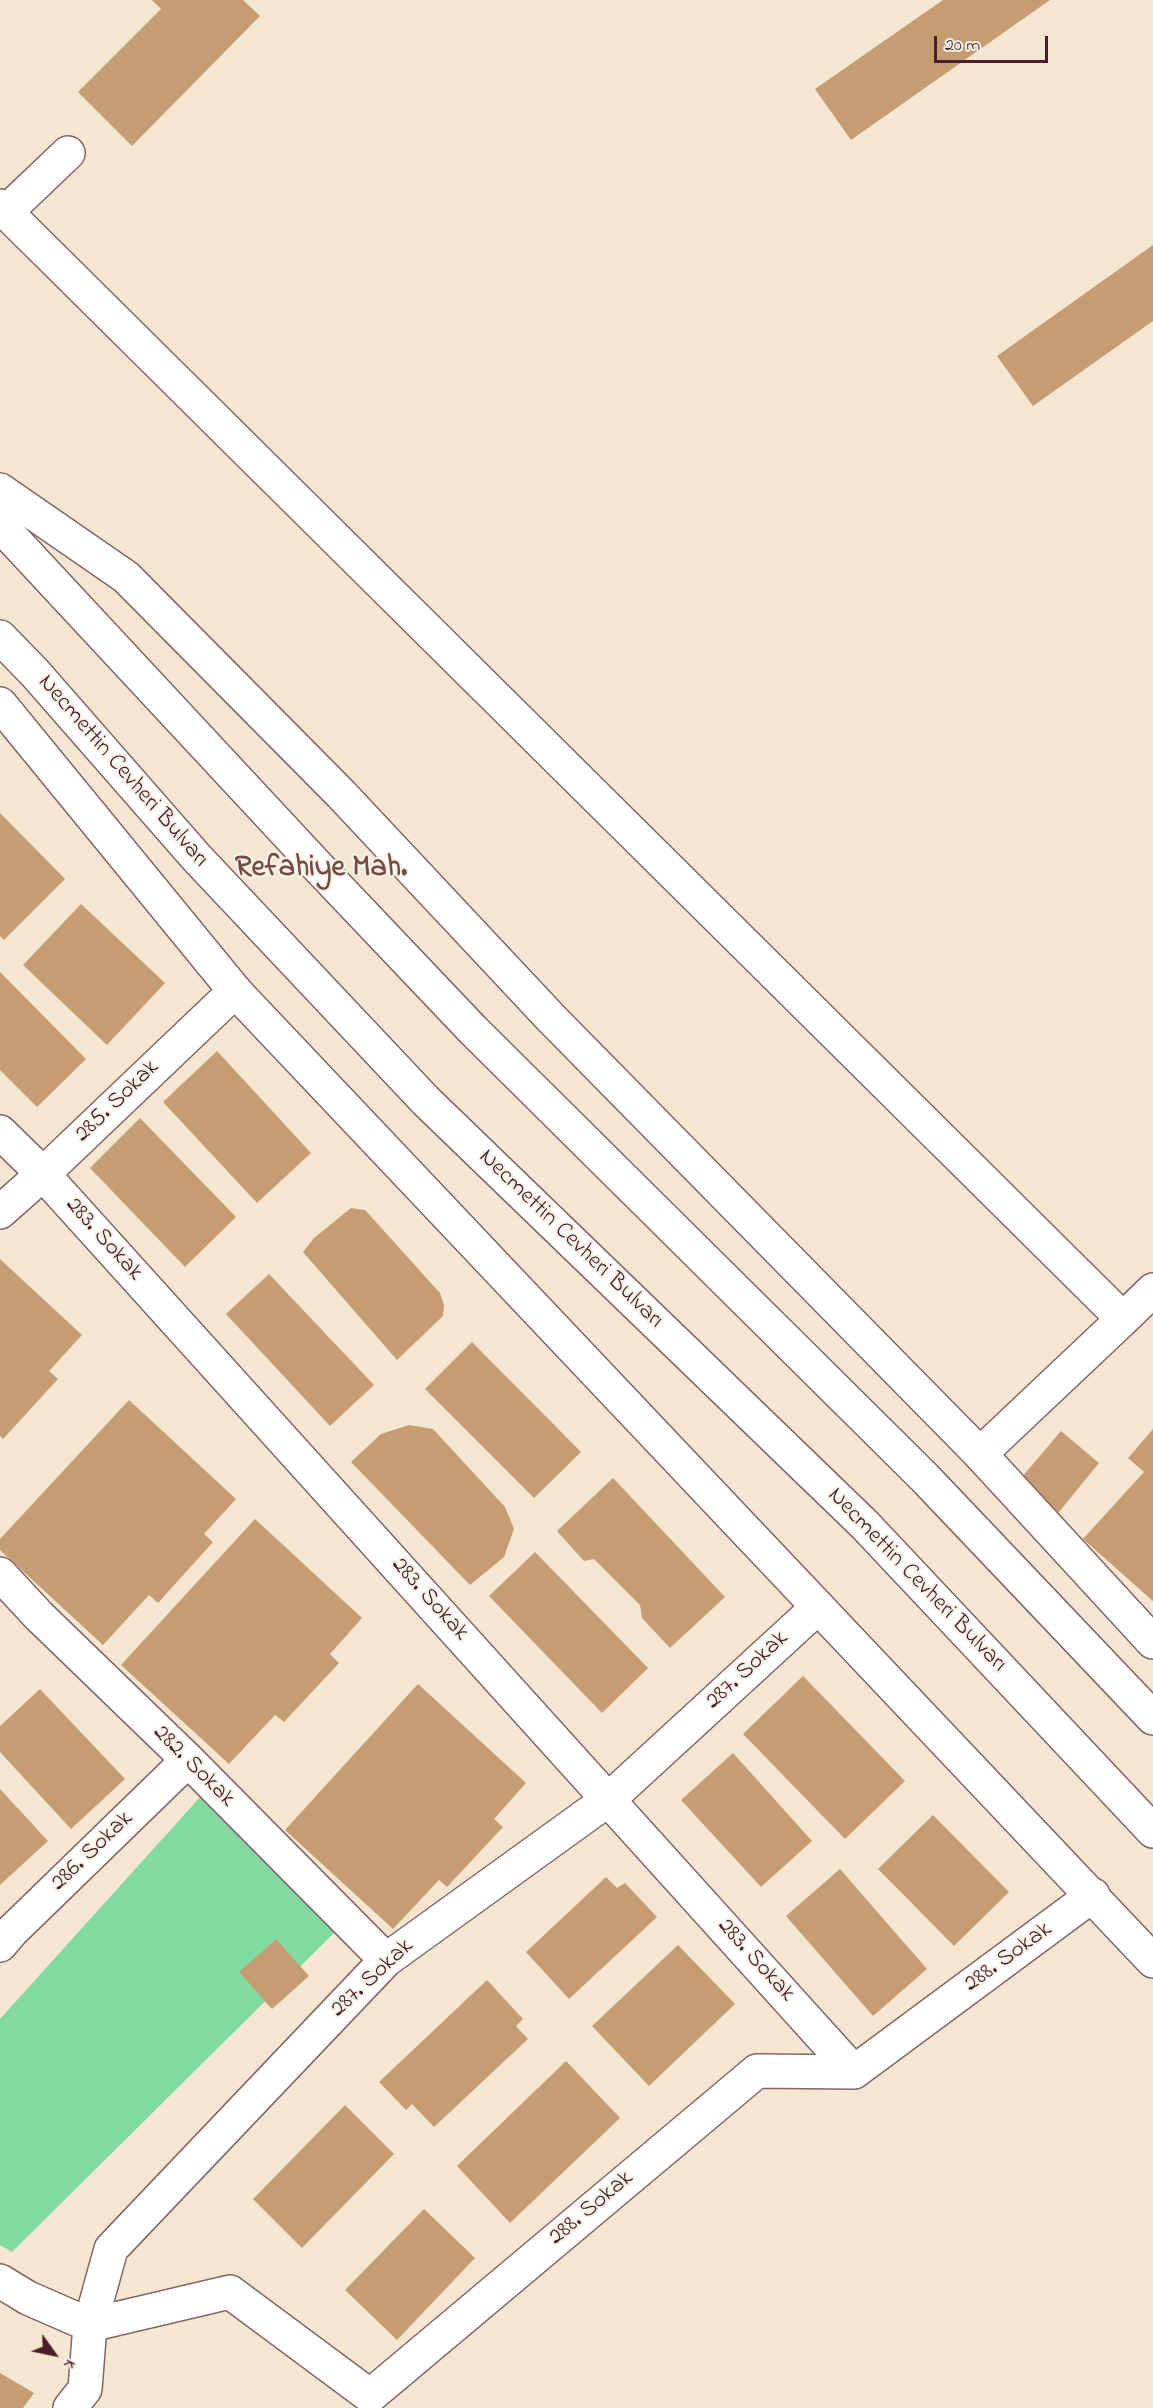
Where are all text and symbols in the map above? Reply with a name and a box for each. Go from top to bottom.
scale bar [937,24,1051,62]
text: 20 m [945,33,980,59]
street label: Necmettin Cevheri Bulvarı [30,670,214,874]
district label: Refahiye Mah. [235,852,407,888]
street label: 285. Sokak [70,1055,166,1149]
street label: Necmettin Cevheri Bulvarı [471,1144,669,1336]
street label: 283. Sokak [58,1192,148,1288]
street label: Necmettin Cevheri Bulvarı [820,1482,1012,1680]
street label: 283. Sokak [384,1552,474,1648]
street label: 287. Sokak [701,1625,795,1717]
street label: 282. Sokak [146,1720,240,1814]
street label: 286. Sokak [46,1806,140,1898]
street label: 283. Sokak [710,1913,800,2009]
street label: 288. Sokak [959,1916,1059,2000]
street label: 287. Sokak [326,1933,420,2025]
street label: 288. Sokak [544,2165,640,2253]
north arrow [24,2324,84,2384]
text: K [57,2354,81,2374]

